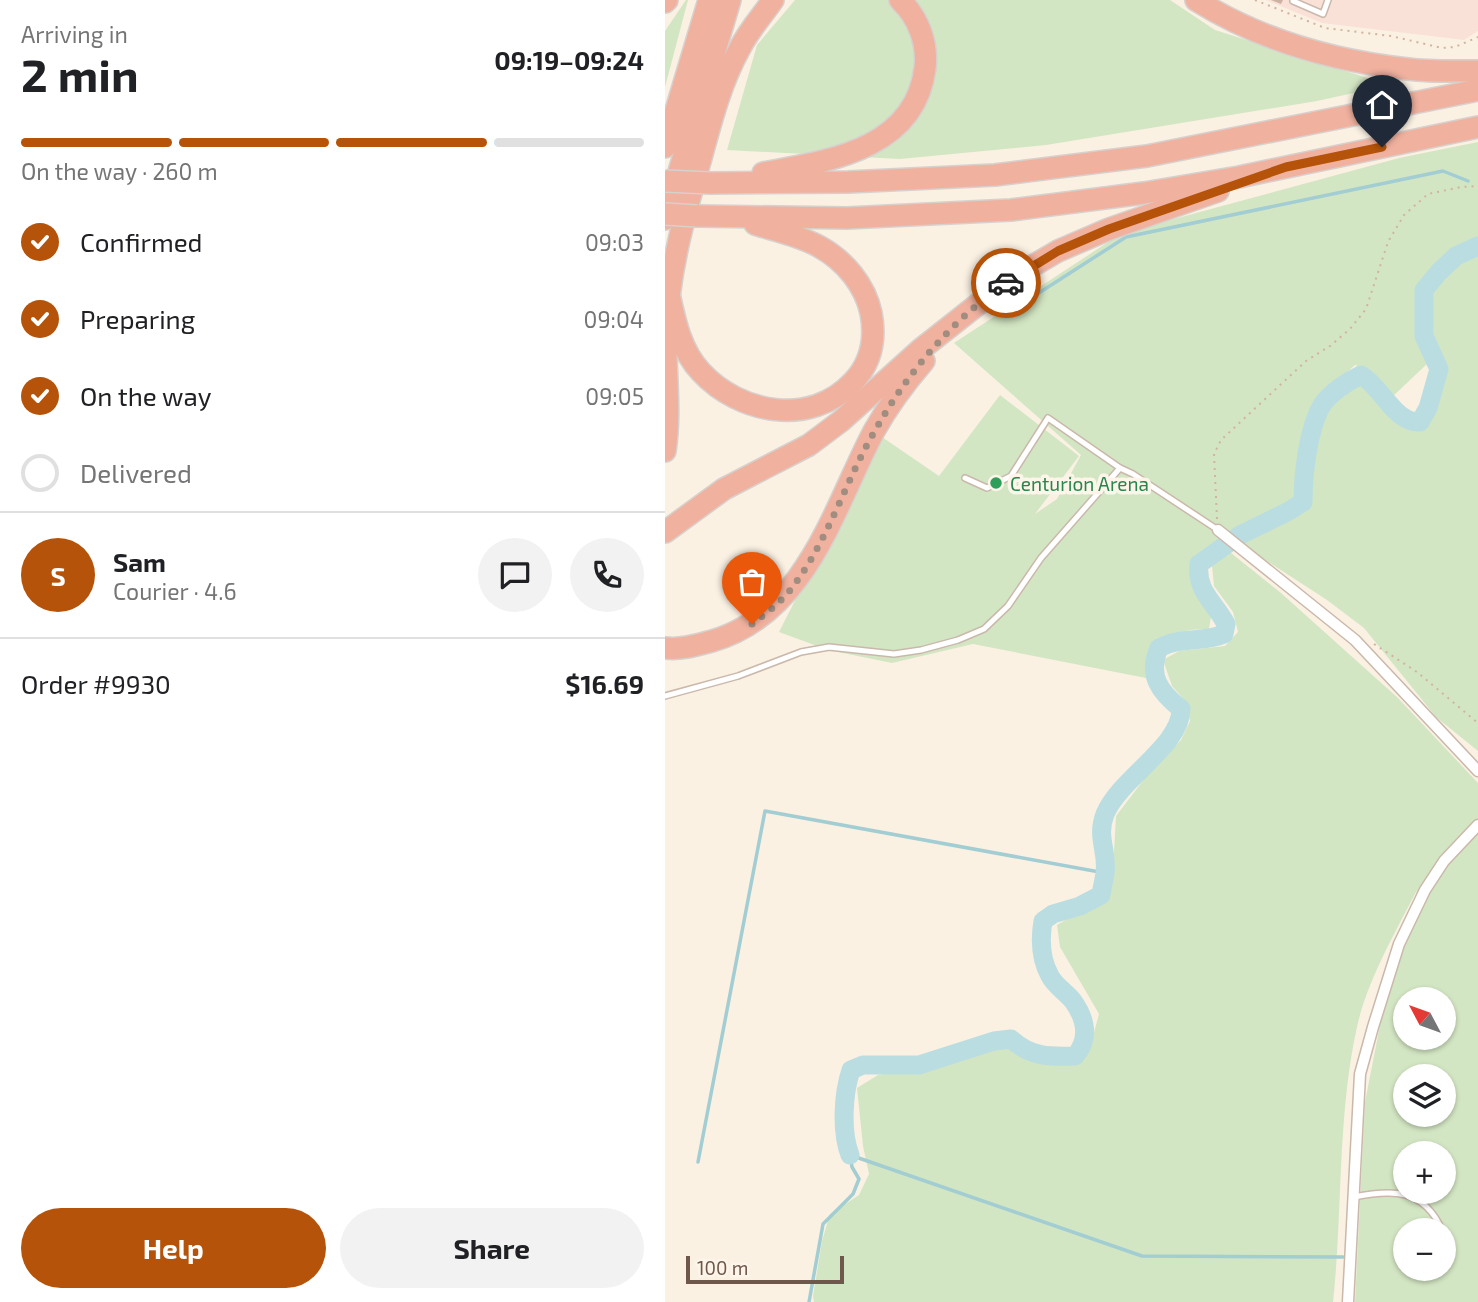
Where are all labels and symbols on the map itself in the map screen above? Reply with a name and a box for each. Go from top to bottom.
pin [1352,75,1412,147]
courier [971,248,1041,318]
place label: Centurion Arena [1010,472,1149,495]
marker: Centurion Arena [988,475,1004,491]
pin [722,552,782,624]
north arrow [1393,987,1456,1050]
scale bar [686,1253,843,1285]

